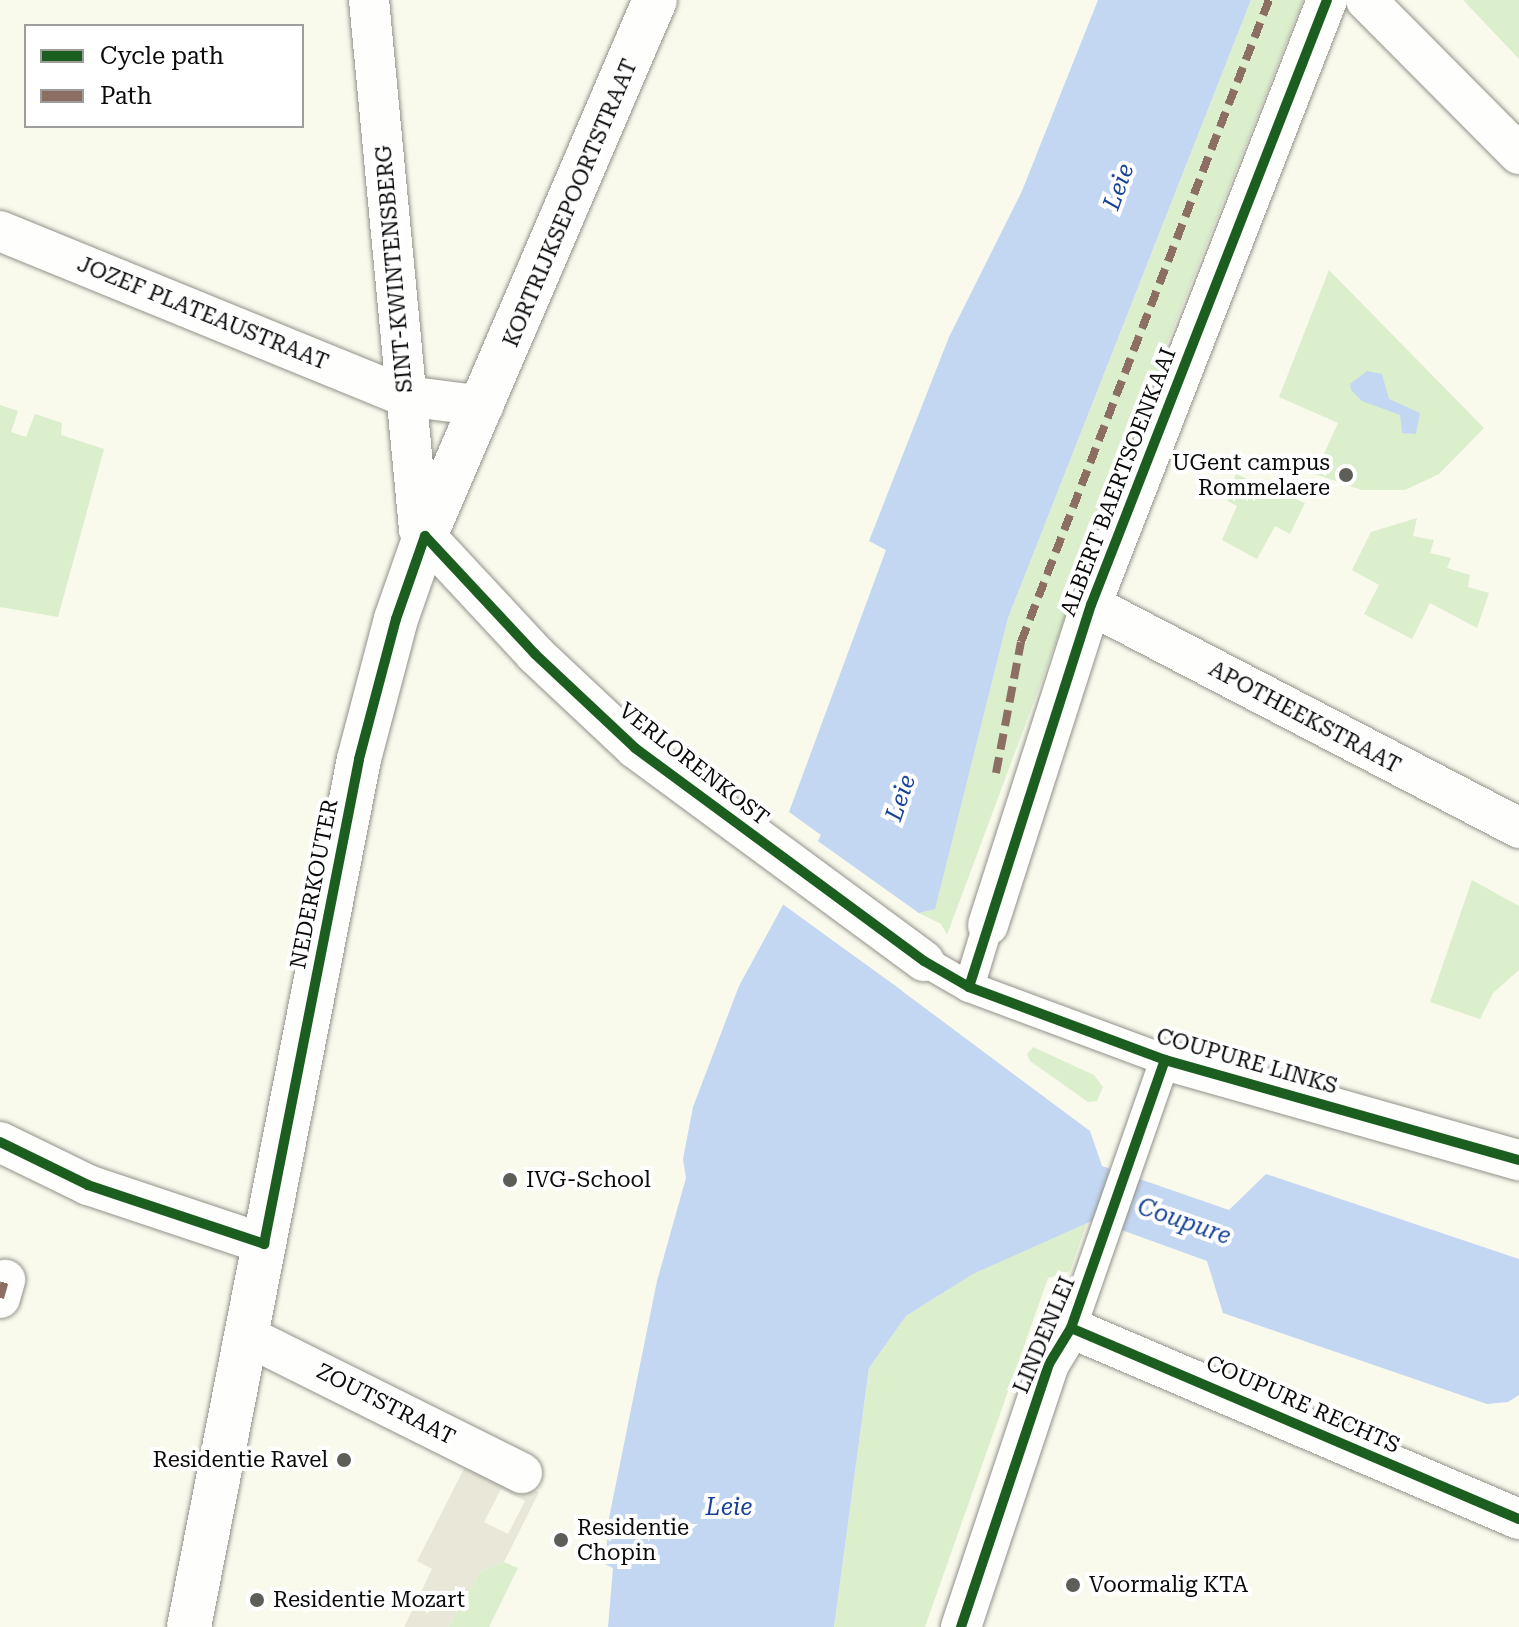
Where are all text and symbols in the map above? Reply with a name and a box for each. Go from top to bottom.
legend [24,24,304,128]
text: Cycle path [100,42,224,70]
street label: KORTRIJKSEPOORTSTRAAT [497,55,643,351]
text: Path [100,82,152,110]
street label: SINT-KWINTENSBERG [370,144,418,394]
water label: Leie [1097,160,1141,214]
street label: JOZEF PLATEAUSTRAAT [74,251,332,375]
street label: ALBERT BAERTSOENKAAI [1055,344,1181,620]
place label: UGent campus Rommelaere [1172,449,1330,500]
marker: UGent campus Rommelaere [1337,466,1355,484]
street label: APOTHEEKSTRAAT [1205,655,1405,779]
street label: VERLORENKOST [614,697,774,831]
water label: Leie [880,771,922,825]
street label: NEDERKOUTER [285,797,343,971]
street label: COUPURE LINKS [1153,1023,1341,1099]
place label: IVG-School [526,1167,651,1193]
marker: IVG-School [501,1171,519,1189]
water label: Coupure [1134,1193,1234,1251]
street label: LINDENLEI [1008,1273,1080,1397]
street label: COUPURE RECHTS [1202,1349,1404,1459]
street label: ZOUTSTRAAT [312,1358,460,1450]
place label: Residentie Ravel [153,1447,328,1473]
marker: Residentie Ravel [335,1451,353,1469]
water label: Leie [706,1494,752,1522]
place label: Residentie Chopin [577,1514,689,1566]
marker: Residentie Chopin [552,1531,570,1549]
place label: Voormalig KTA [1089,1572,1248,1598]
marker: Voormalig KTA [1064,1576,1082,1594]
place label: Residentie Mozart [273,1587,465,1613]
marker: Residentie Mozart [248,1591,266,1609]

